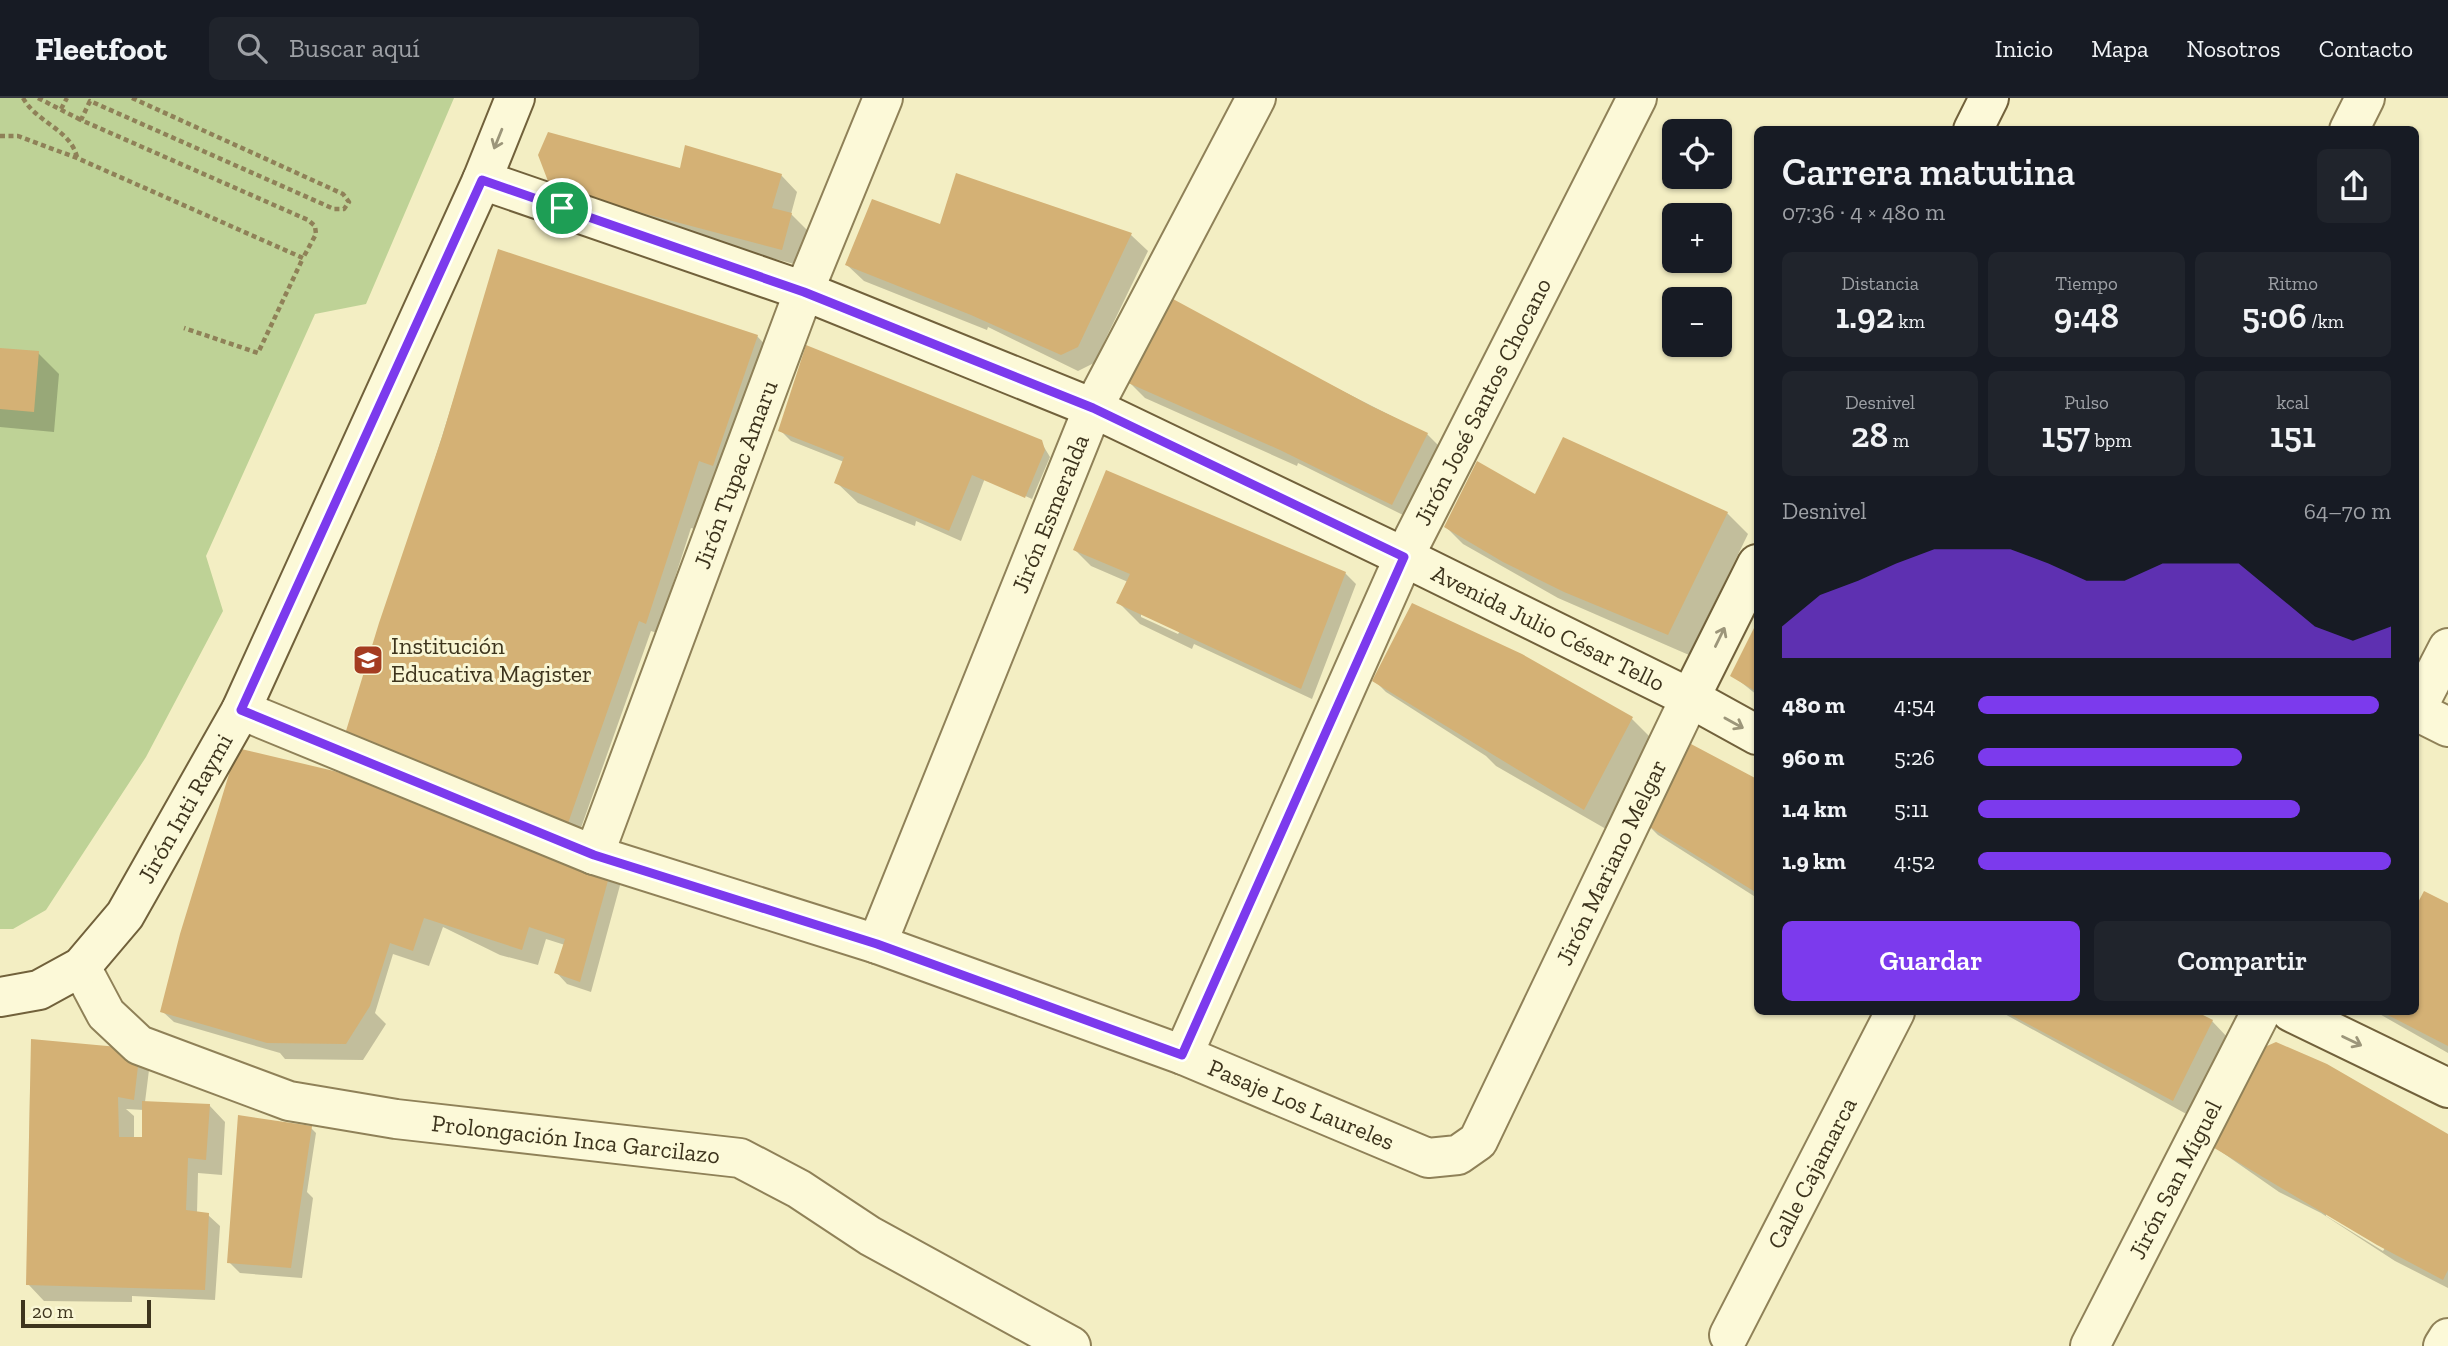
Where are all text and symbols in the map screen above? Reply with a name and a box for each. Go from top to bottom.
search box [209,17,699,80]
text: Fleetfoot [35,29,167,68]
icon: search [233,29,271,67]
text: Buscar aquí [289,32,420,64]
text: Inicio [1995,34,2053,63]
text: Mapa [2091,34,2148,63]
text: Nosotros [2186,34,2281,63]
text: Contacto [2319,34,2413,63]
map controls [1662,119,1732,357]
button: locate [1662,119,1732,189]
one-way arrow [491,127,504,149]
text: Carrera matutina [1782,149,2075,195]
button: share [2317,149,2391,223]
pin [532,178,592,238]
icon: arrive [543,189,581,227]
text: 07:36 · 4 × 480 m [1782,198,1945,226]
button: + [1662,203,1732,273]
text: Distancia [1841,272,1919,295]
text: Tiempo [2055,272,2118,295]
text: Ritmo [2268,272,2318,295]
street label: Jirón José Santos Chocano [1408,273,1557,530]
button: − [1662,287,1732,357]
text: 1.92 [1835,295,1894,337]
text: 9:48 [2054,295,2119,337]
text: 5:06 [2242,295,2307,337]
text: km [1894,310,1925,333]
text: /km [2307,310,2344,333]
street label: Jirón Tupac Amaru [687,376,784,573]
text: Desnivel [1845,391,1915,414]
text: Pulso [2064,391,2109,414]
text: kcal [2277,391,2309,414]
text: 28 [1851,414,1889,456]
text: 157 [2041,414,2090,456]
text: 151 [2270,414,2316,456]
text: m [1889,429,1909,452]
text: bpm [2090,429,2132,452]
street label: Jirón Esmeralda [1005,430,1095,597]
text: Desnivel [1782,497,1867,525]
text: 64–70 m [2304,497,2391,525]
street label: Avenida Julio César Tello [1427,558,1670,697]
one-way arrow [1714,627,1728,648]
place label: Institución Educativa Magister [391,631,592,688]
school or university icon: Institución Educativa Magister [351,643,385,677]
text: 480 m [1782,691,1845,719]
text: 4:54 [1894,691,1936,719]
one-way arrow [1723,716,1744,730]
street label: Jirón Inti Raymi [131,728,239,888]
text: 960 m [1782,743,1844,771]
text: 5:26 [1894,743,1935,771]
street label: Jirón Mariano Melgar [1549,755,1672,970]
text: 1.4 km [1782,795,1847,823]
text: 5:11 [1894,795,1929,823]
text: 1.9 km [1782,847,1846,875]
text: 4:52 [1894,847,1935,875]
button: Guardar [1782,921,2080,1001]
button: Compartir [2094,921,2391,1001]
one-way arrow [2341,1035,2362,1049]
street label: Pasaje Los Laureles [1204,1052,1399,1156]
street label: Calle Cajamarca [1761,1092,1863,1254]
street label: Jirón San Miguel [2122,1095,2227,1264]
street label: Prolongación Inca Garcilazo [430,1108,721,1170]
scale bar [21,1297,150,1329]
text: 20 m [32,1300,73,1323]

